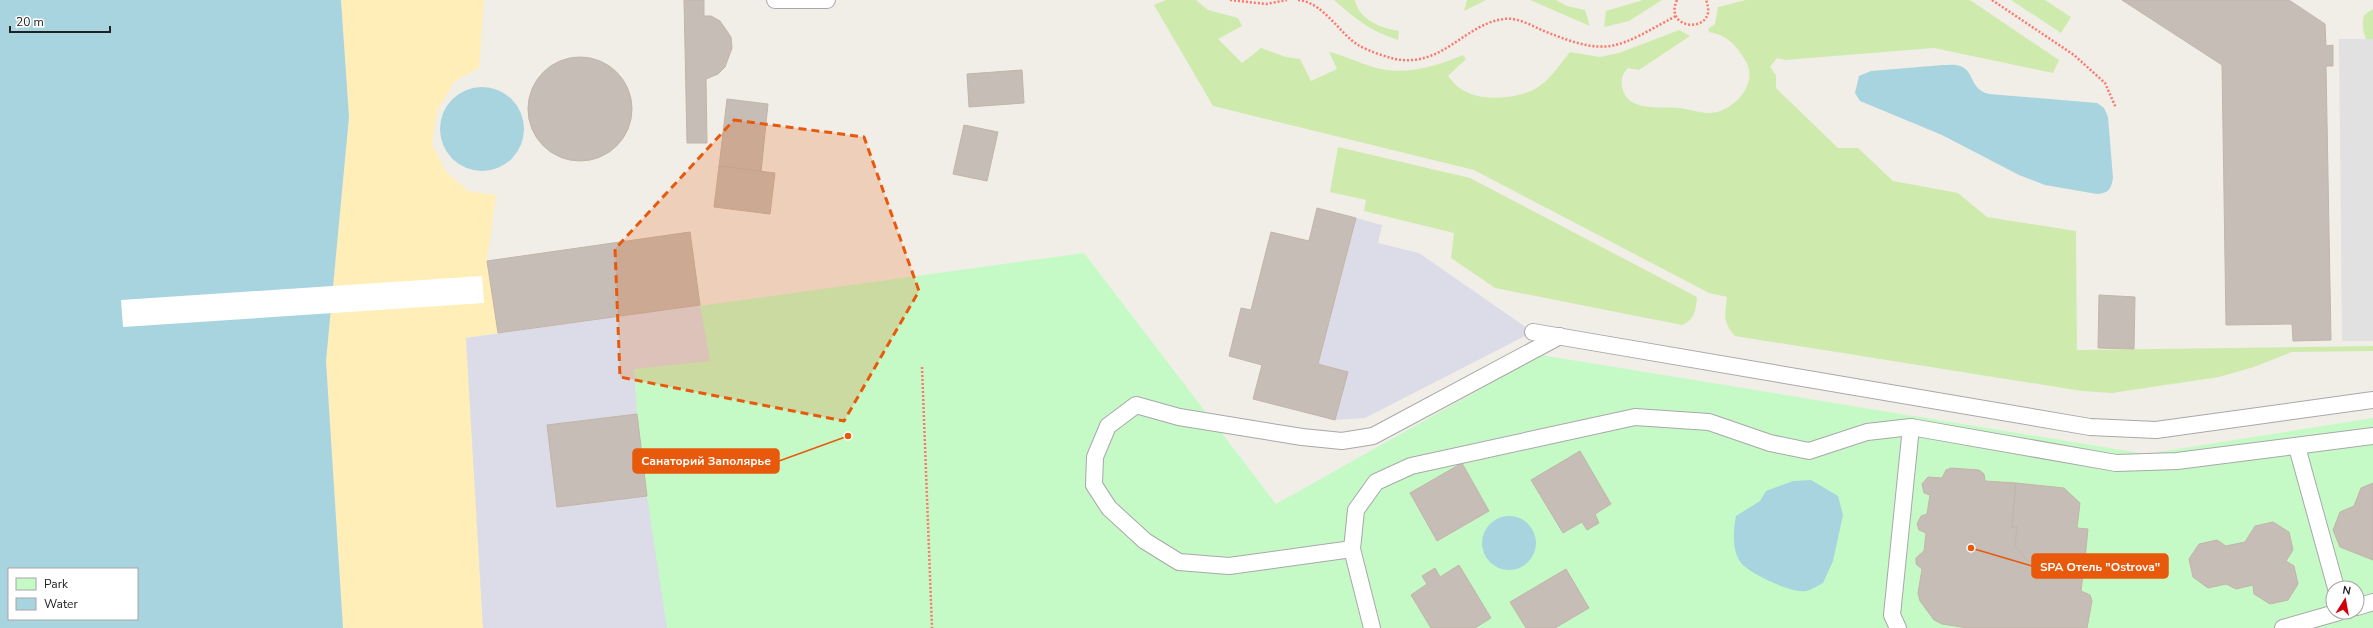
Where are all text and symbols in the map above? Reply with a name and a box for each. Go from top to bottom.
scale bar [10,8,110,34]
text: 20 m [16,14,44,30]
callout: Санаторий Заполярье [633,449,779,473]
text: Санаторий Заполярье [641,453,771,469]
callout: SPA Отель "Ostrova" [2032,554,2168,578]
text: SPA Отель "Ostrova" [2040,559,2160,575]
legend [8,568,138,620]
text: Park [44,576,69,592]
north arrow [2325,580,2365,620]
text: N [2341,583,2352,599]
text: Water [44,596,78,612]

